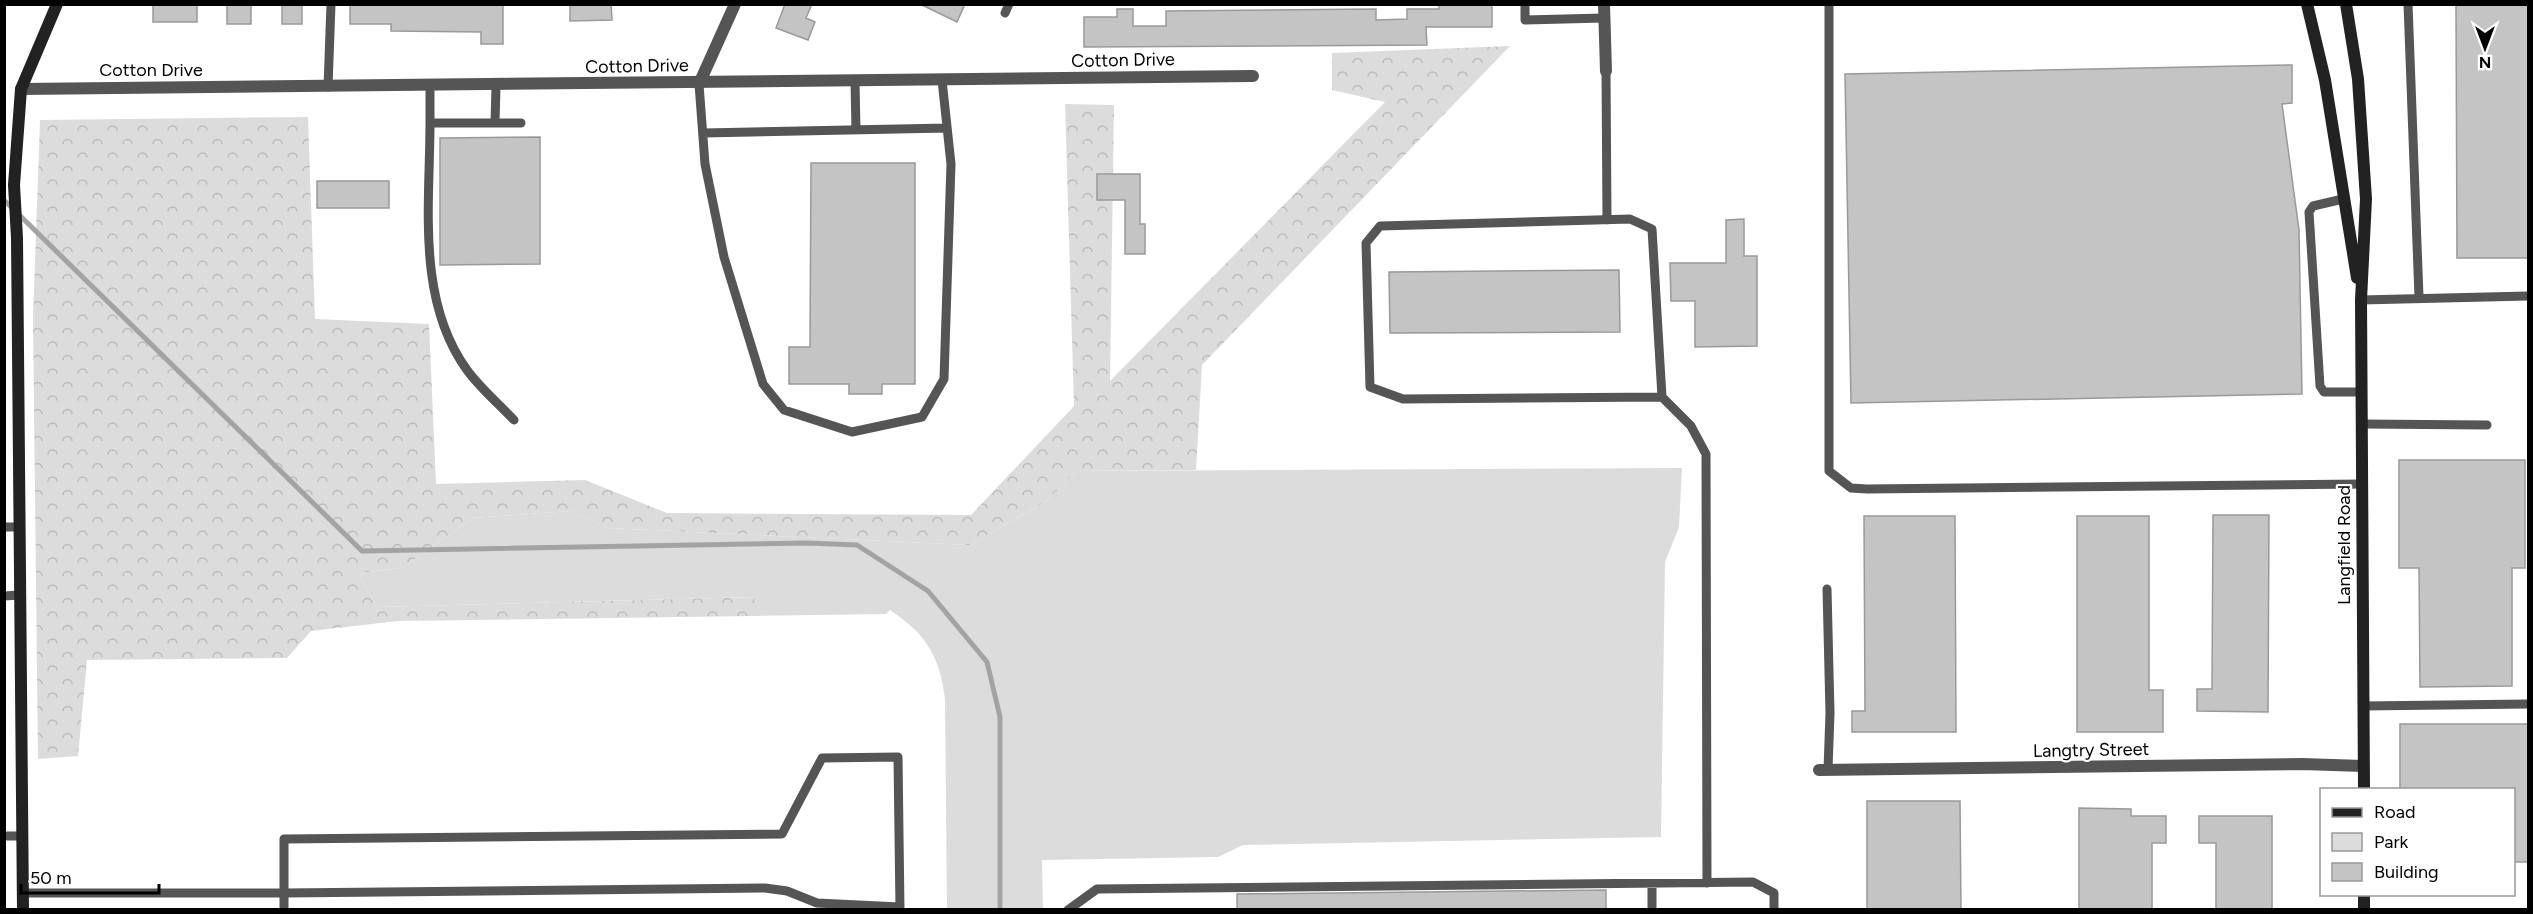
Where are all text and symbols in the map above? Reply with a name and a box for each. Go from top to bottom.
north arrow [2455,18,2515,78]
street label: Cotton Drive [1071,48,1175,72]
text: N [2479,53,2491,72]
street label: Cotton Drive [585,54,689,78]
street label: Cotton Drive [99,59,203,81]
street label: Langfield Road [2333,485,2355,605]
street label: Langtry Street [2033,738,2150,762]
legend [2320,788,2515,896]
text: Road [2374,801,2415,823]
text: Park [2374,831,2409,853]
scale bar [21,857,159,895]
text: Building [2374,861,2439,883]
text: 50 m [30,867,72,889]

